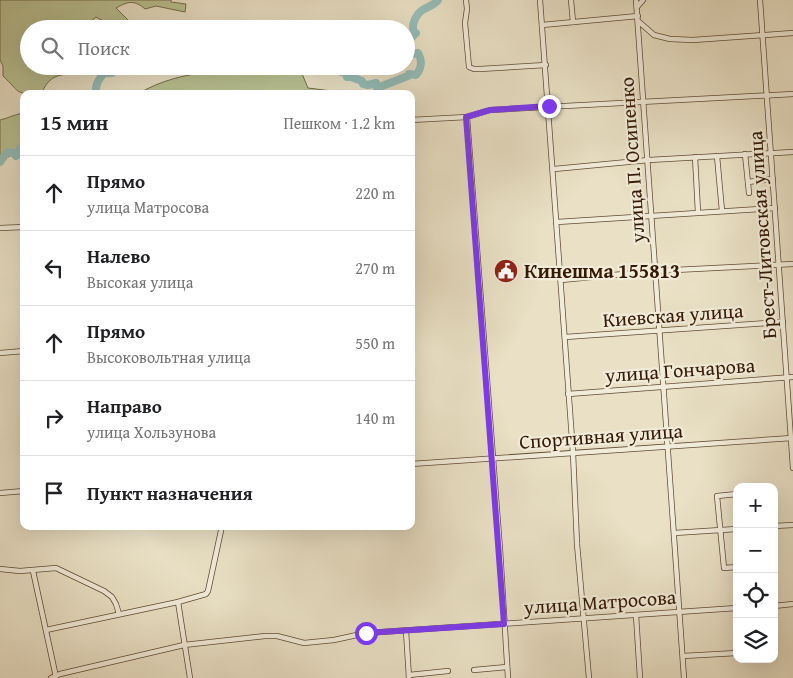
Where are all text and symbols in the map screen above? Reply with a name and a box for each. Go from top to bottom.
search box [20,20,415,75]
icon: search [38,34,66,62]
text: Поиск [78,34,130,62]
street label: улица П. Осипенко [611,76,652,245]
route end [538,95,561,118]
text: 15 мин [40,107,108,138]
text: Пешком · 1.2 km [283,111,395,135]
street label: Брест-Литовская улица [740,130,783,340]
text: Прямо [87,167,145,195]
icon: ahead [40,179,68,207]
text: 220 m [355,181,395,205]
text: улица Матросова [87,195,209,219]
text: Налево [87,242,150,270]
icon: left [40,254,68,282]
text: 270 m [355,256,395,280]
place label: Кинешма 155813 [524,256,680,285]
public building icon: Кинешма 155813 [493,258,519,284]
text: Высокая улица [87,270,193,294]
street label: Киевская улица [602,295,745,334]
text: Прямо [87,317,145,345]
icon: ahead [40,329,68,357]
text: 550 m [355,331,395,355]
text: Высоковольтная улица [87,345,251,369]
street label: улица Гончарова [603,350,756,389]
text: Направо [87,392,162,420]
icon: right [40,404,68,432]
text: 140 m [355,406,395,430]
street label: Спортивная улица [518,415,684,456]
text: улица Хользунова [87,420,216,444]
icon: arrive [40,479,68,507]
text: Пункт назначения [87,479,253,507]
map controls [733,483,778,663]
button: + [733,483,778,528]
button: − [733,528,778,573]
button: locate [733,573,778,618]
street label: улица Матросова [522,582,678,621]
button: layers [733,618,778,663]
route start [355,622,378,645]

